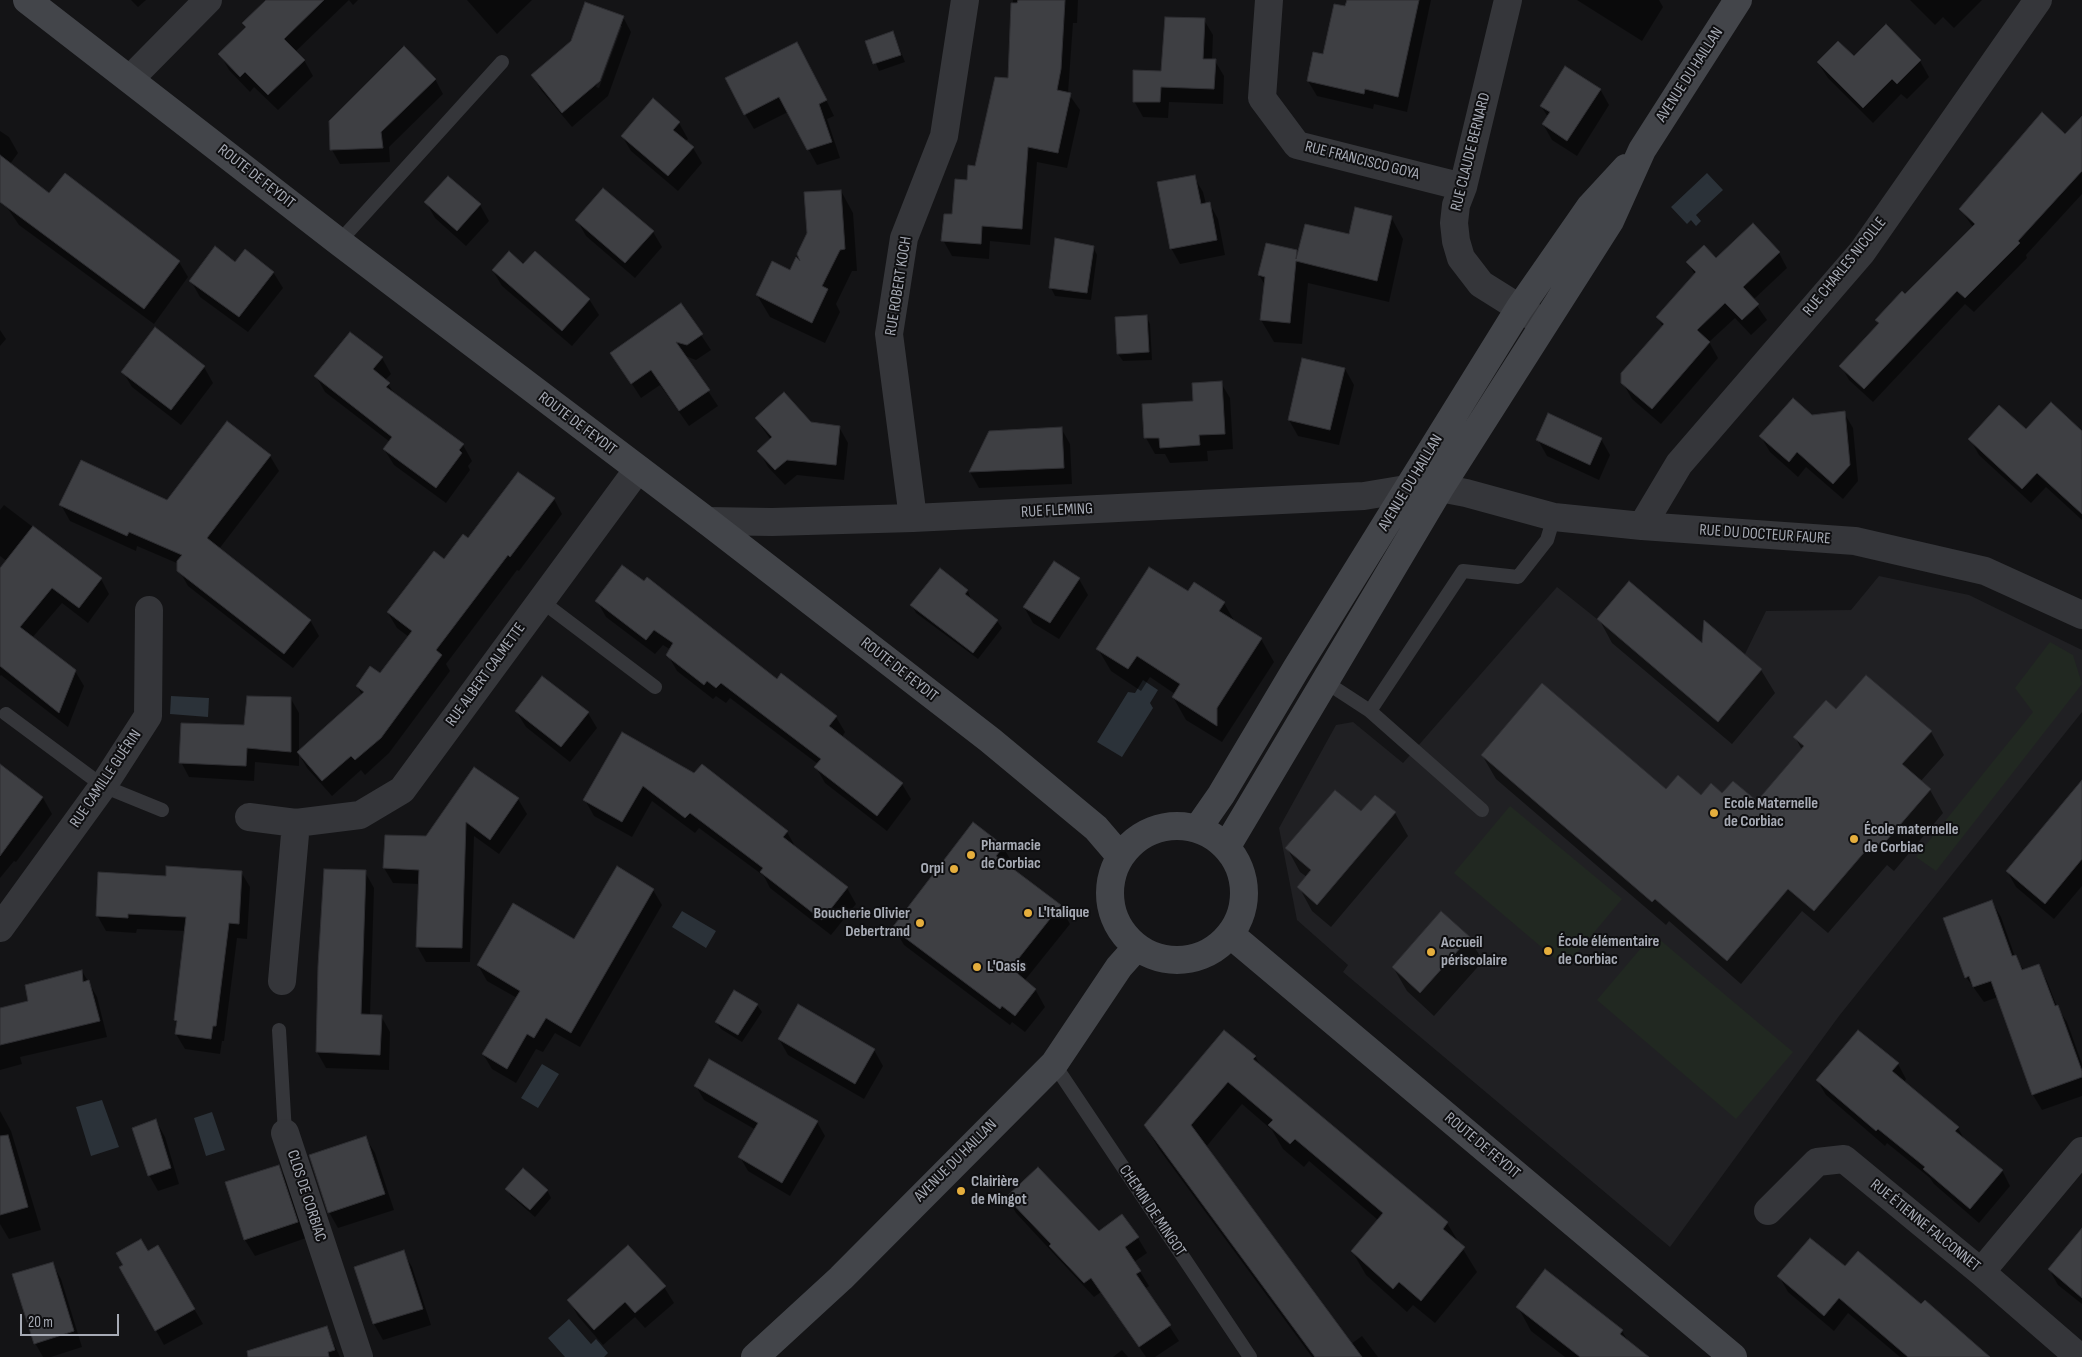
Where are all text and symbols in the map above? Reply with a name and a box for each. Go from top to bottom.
street label: AVENUE DU HAILLAN [1652,24,1728,126]
street label: RUE CLAUDE BERNARD [1447,91,1495,213]
street label: RUE FRANCISCO GOYA [1303,138,1421,184]
street label: ROUTE DE FEYDIT [213,141,299,213]
street label: RUE CHARLES NICOLLE [1799,214,1891,320]
street label: RUE ROBERT KOCH [882,235,916,337]
street label: ROUTE DE FEYDIT [534,388,620,460]
street label: AVENUE DU HAILLAN [1375,431,1447,535]
street label: RUE FLEMING [1021,500,1093,522]
street label: RUE DU DOCTEUR FAURE [1699,521,1831,549]
street label: RUE ALBERT CALMETTE [442,619,530,731]
street label: ROUTE DE FEYDIT [856,634,942,706]
street label: RUE CAMILLE GUÉRIN [66,726,146,832]
place label: Ecole Maternelle de Corbiac [1724,794,1818,832]
marker: Ecole Maternelle de Corbiac [1708,807,1720,819]
place label: École maternelle de Corbiac [1864,820,1959,858]
marker: École maternelle de Corbiac [1848,833,1860,845]
place label: Pharmacie de Corbiac [981,836,1041,874]
marker: Pharmacie de Corbiac [965,849,977,861]
place label: Orpi [921,859,944,879]
marker: Orpi [948,863,960,875]
place label: L'Italique [1038,903,1089,923]
place label: Boucherie Olivier Debertrand [813,904,910,942]
marker: L'Italique [1022,907,1034,919]
marker: Boucherie Olivier Debertrand [914,917,926,929]
place label: École élémentaire de Corbiac [1558,932,1659,970]
place label: Accueil périscolaire [1441,933,1507,971]
marker: École élémentaire de Corbiac [1542,945,1554,957]
marker: Accueil périscolaire [1425,946,1437,958]
place label: L'Oasis [987,957,1026,977]
marker: L'Oasis [971,961,983,973]
street label: ROUTE DE FEYDIT [1440,1109,1524,1183]
street label: AVENUE DU HAILLAN [911,1116,1001,1206]
street label: CLOS DE CORBIAC [282,1148,330,1244]
street label: CHEMIN DE MINGOT [1114,1162,1190,1260]
place label: Clairière de Mingot [971,1172,1027,1210]
street label: RUE ÉTIENNE FALCONNET [1866,1176,1984,1276]
marker: Clairière de Mingot [955,1185,967,1197]
scale bar [22,1304,121,1336]
text: 20 m [28,1313,53,1332]

